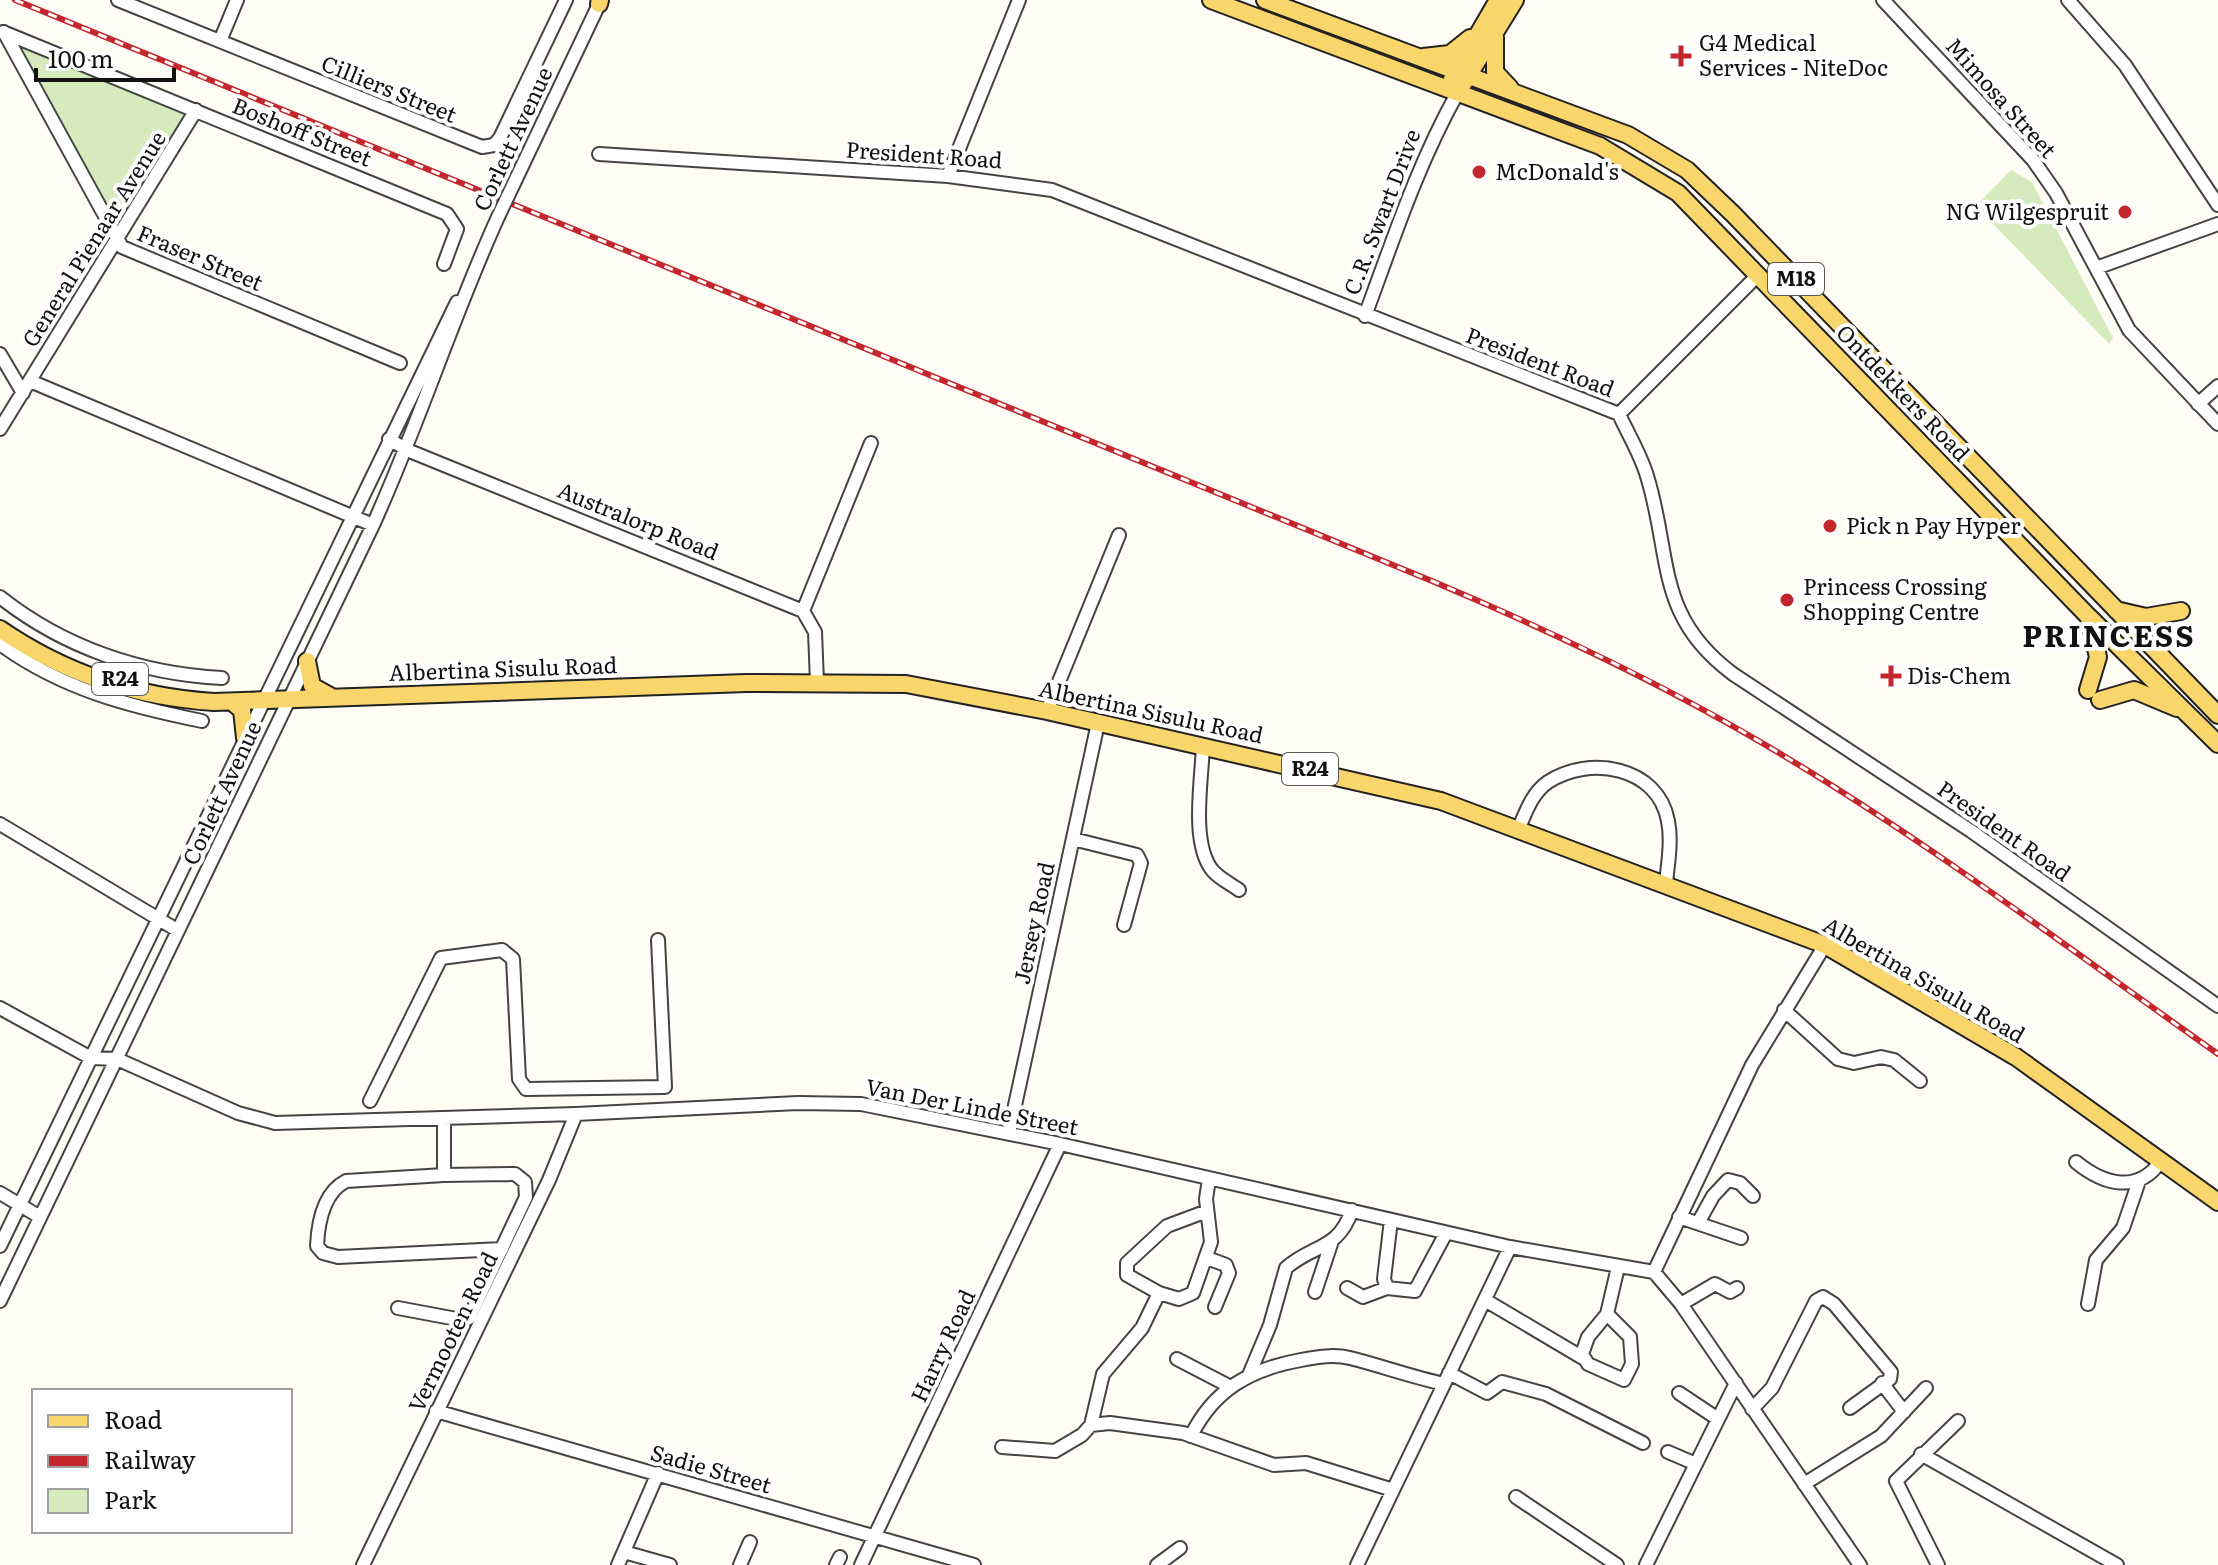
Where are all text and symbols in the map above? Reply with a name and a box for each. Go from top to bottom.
place label: G4 Medical Services - NiteDoc [1699,25,1888,83]
street label: Mimosa Street [1939,29,2065,165]
scale bar [36,32,174,82]
text: 100 m [48,40,114,75]
street label: Cilliers Street [317,45,462,130]
marker: G4 Medical Services - NiteDoc [1670,45,1692,67]
street label: Corlett Avenue [464,61,559,216]
street label: Boshoff Street [228,88,377,174]
street label: General Pienaar Avenue [13,124,173,353]
street label: C.R. Swart Drive [1334,124,1427,299]
street label: President Road [845,132,1003,175]
place label: McDonald's [1495,154,1619,187]
marker: McDonald's [1470,163,1488,181]
place label: NG Wilgespruit [1945,194,2109,227]
marker: NG Wilgespruit [2116,203,2134,221]
street label: Fraser Street [132,215,269,298]
road number: M18 [1768,263,1824,295]
street label: Ontdekkers Road [1830,316,1978,468]
street label: President Road [1461,317,1620,404]
street label: Australorp Road [553,472,724,567]
place label: Pick n Pay Hyper [1846,508,2021,541]
marker: Pick n Pay Hyper [1821,517,1839,535]
place label: Princess Crossing Shopping Centre [1803,569,1988,627]
marker: Princess Crossing Shopping Centre [1778,591,1796,609]
district label: PRINCESS [2022,612,2196,656]
street label: Albertina Sisulu Road [388,647,618,688]
place label: Dis-Chem [1907,658,2011,691]
road number: R24 [92,663,148,695]
marker: Dis-Chem [1882,667,1900,685]
street label: Albertina Sisulu Road [1036,671,1267,750]
street label: Corlett Avenue [173,715,268,870]
road number: R24 [1282,753,1338,785]
street label: President Road [1931,771,2079,888]
street label: Jersey Road [1003,858,1062,987]
street label: Albertina Sisulu Road [1818,907,2032,1050]
street label: Van Der Linde Street [863,1069,1082,1142]
street label: Vermooten Road [399,1246,505,1417]
street label: Harry Road [901,1283,982,1407]
legend [32,1389,292,1533]
text: Road [104,1401,163,1436]
street label: Sadie Street [647,1435,776,1501]
text: Railway [104,1441,196,1476]
text: Park [104,1481,157,1516]

